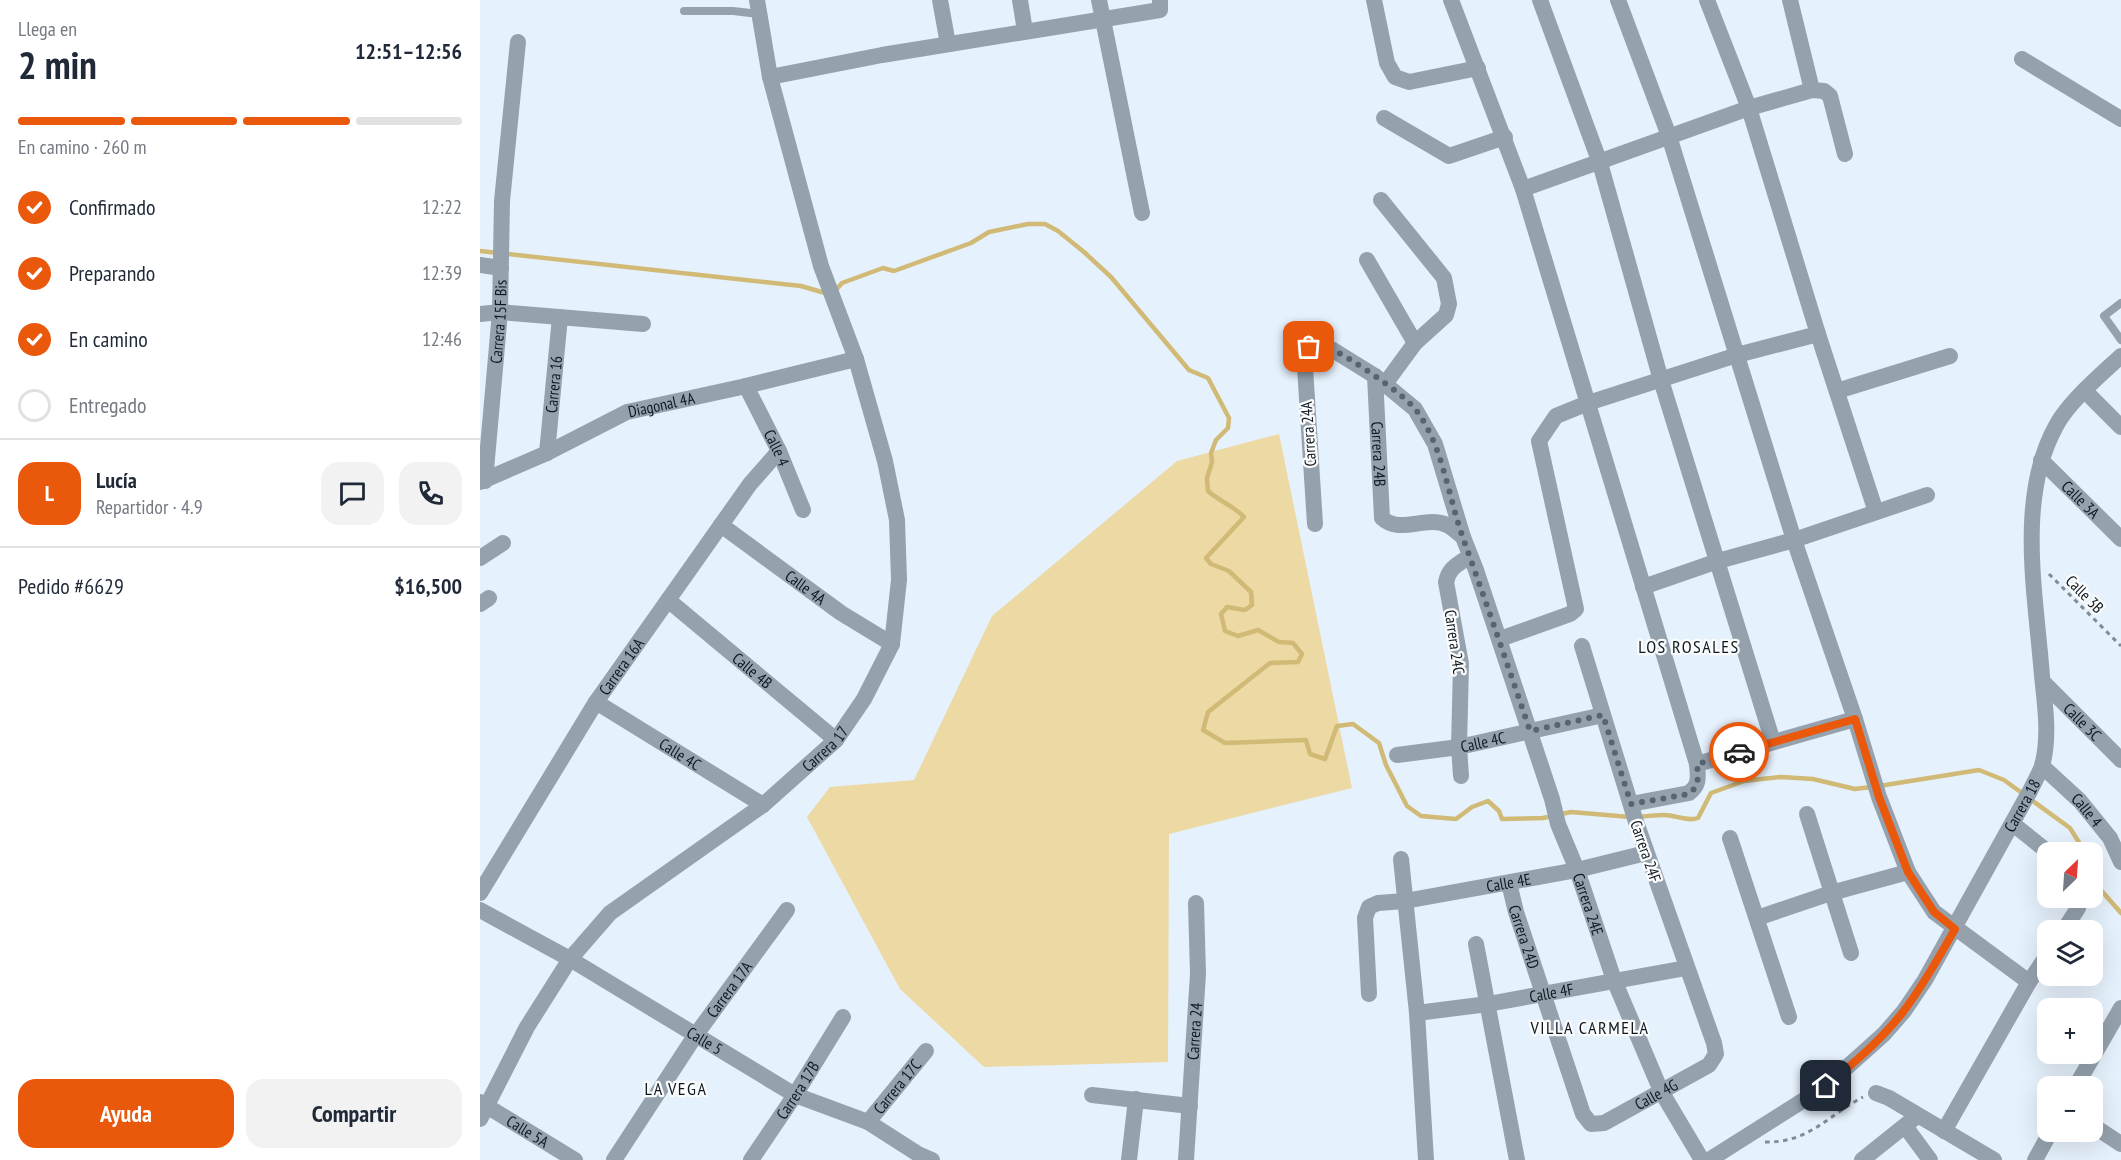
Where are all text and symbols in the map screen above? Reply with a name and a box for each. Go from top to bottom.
text: Llega en [18,16,77,42]
text: 12:51–12:56 [355,37,462,65]
text: 2 min [18,39,97,90]
text: En camino · 260 m [18,134,147,160]
icon: check [18,191,51,224]
text: Confirmado [69,193,155,221]
text: 12:22 [422,194,462,220]
icon: check [18,257,51,290]
text: Preparando [69,259,155,287]
text: 12:39 [422,260,462,286]
street label: Carrera 15F Bis [485,279,511,364]
pin [1283,321,1334,372]
icon: check [18,323,51,356]
text: En camino [69,325,148,353]
text: 12:46 [422,326,462,352]
icon: bag [1292,330,1325,363]
street label: Carrera 16 [541,355,566,414]
street label: Diagonal 4A [626,387,697,421]
text: Entregado [69,391,146,419]
street label: Carrera 24A [1296,400,1320,467]
street label: Carrera 24B [1367,421,1390,487]
street label: Calle 4 [760,426,794,469]
button: chat [321,462,384,525]
button: phone [399,462,462,525]
text: Lucía [96,466,137,494]
street label: Calle 3A [2058,476,2104,523]
text: L [45,479,54,507]
text: Repartidor · 4.9 [96,494,203,520]
street label: Calle 4A [781,565,830,609]
street label: Calle 3B [2062,571,2108,617]
text: Pedido #6629 [18,572,124,600]
text: $16,500 [394,572,462,600]
street label: Carrera 24C [1441,609,1469,675]
street label: Carrera 16A [594,634,648,699]
district label: LOS ROSALES [1638,635,1740,658]
street label: Calle 4B [729,648,776,693]
street label: Calle 3C [2059,698,2106,745]
street label: Carrera 17 [798,722,853,776]
courier [1709,722,1769,782]
street label: Calle 4C [1459,727,1507,756]
street label: Calle 4C [656,734,705,774]
icon: car [1723,736,1756,769]
street label: Carrera 18 [1999,776,2044,835]
street label: Calle 4 [2068,788,2107,831]
street label: Carrera 24F [1626,817,1666,885]
north arrow [2037,842,2103,908]
map controls [2037,842,2103,1142]
street label: Calle 4E [1485,868,1533,896]
street label: Carrera 24E [1569,870,1608,938]
street label: Carrera 24D [1505,903,1544,971]
button: layers [2037,920,2103,986]
street label: Carrera 17A [702,957,757,1021]
street label: Calle 4F [1528,979,1575,1006]
button: + [2037,998,2103,1064]
street label: Carrera 24 [1182,1002,1206,1061]
district label: VILLA CARMELA [1529,1016,1650,1039]
street label: Calle 5 [683,1022,726,1059]
street label: Carrera 17C [869,1055,925,1118]
street label: Carrera 17B [772,1057,823,1123]
pin [1800,1060,1851,1111]
icon: home [1809,1069,1842,1102]
street label: Calle 4G [1631,1074,1681,1114]
button: − [2037,1076,2103,1142]
district label: LA VEGA [645,1077,707,1100]
button: Ayuda [18,1079,234,1148]
button: Compartir [246,1079,462,1148]
street label: Calle 5A [503,1111,553,1152]

